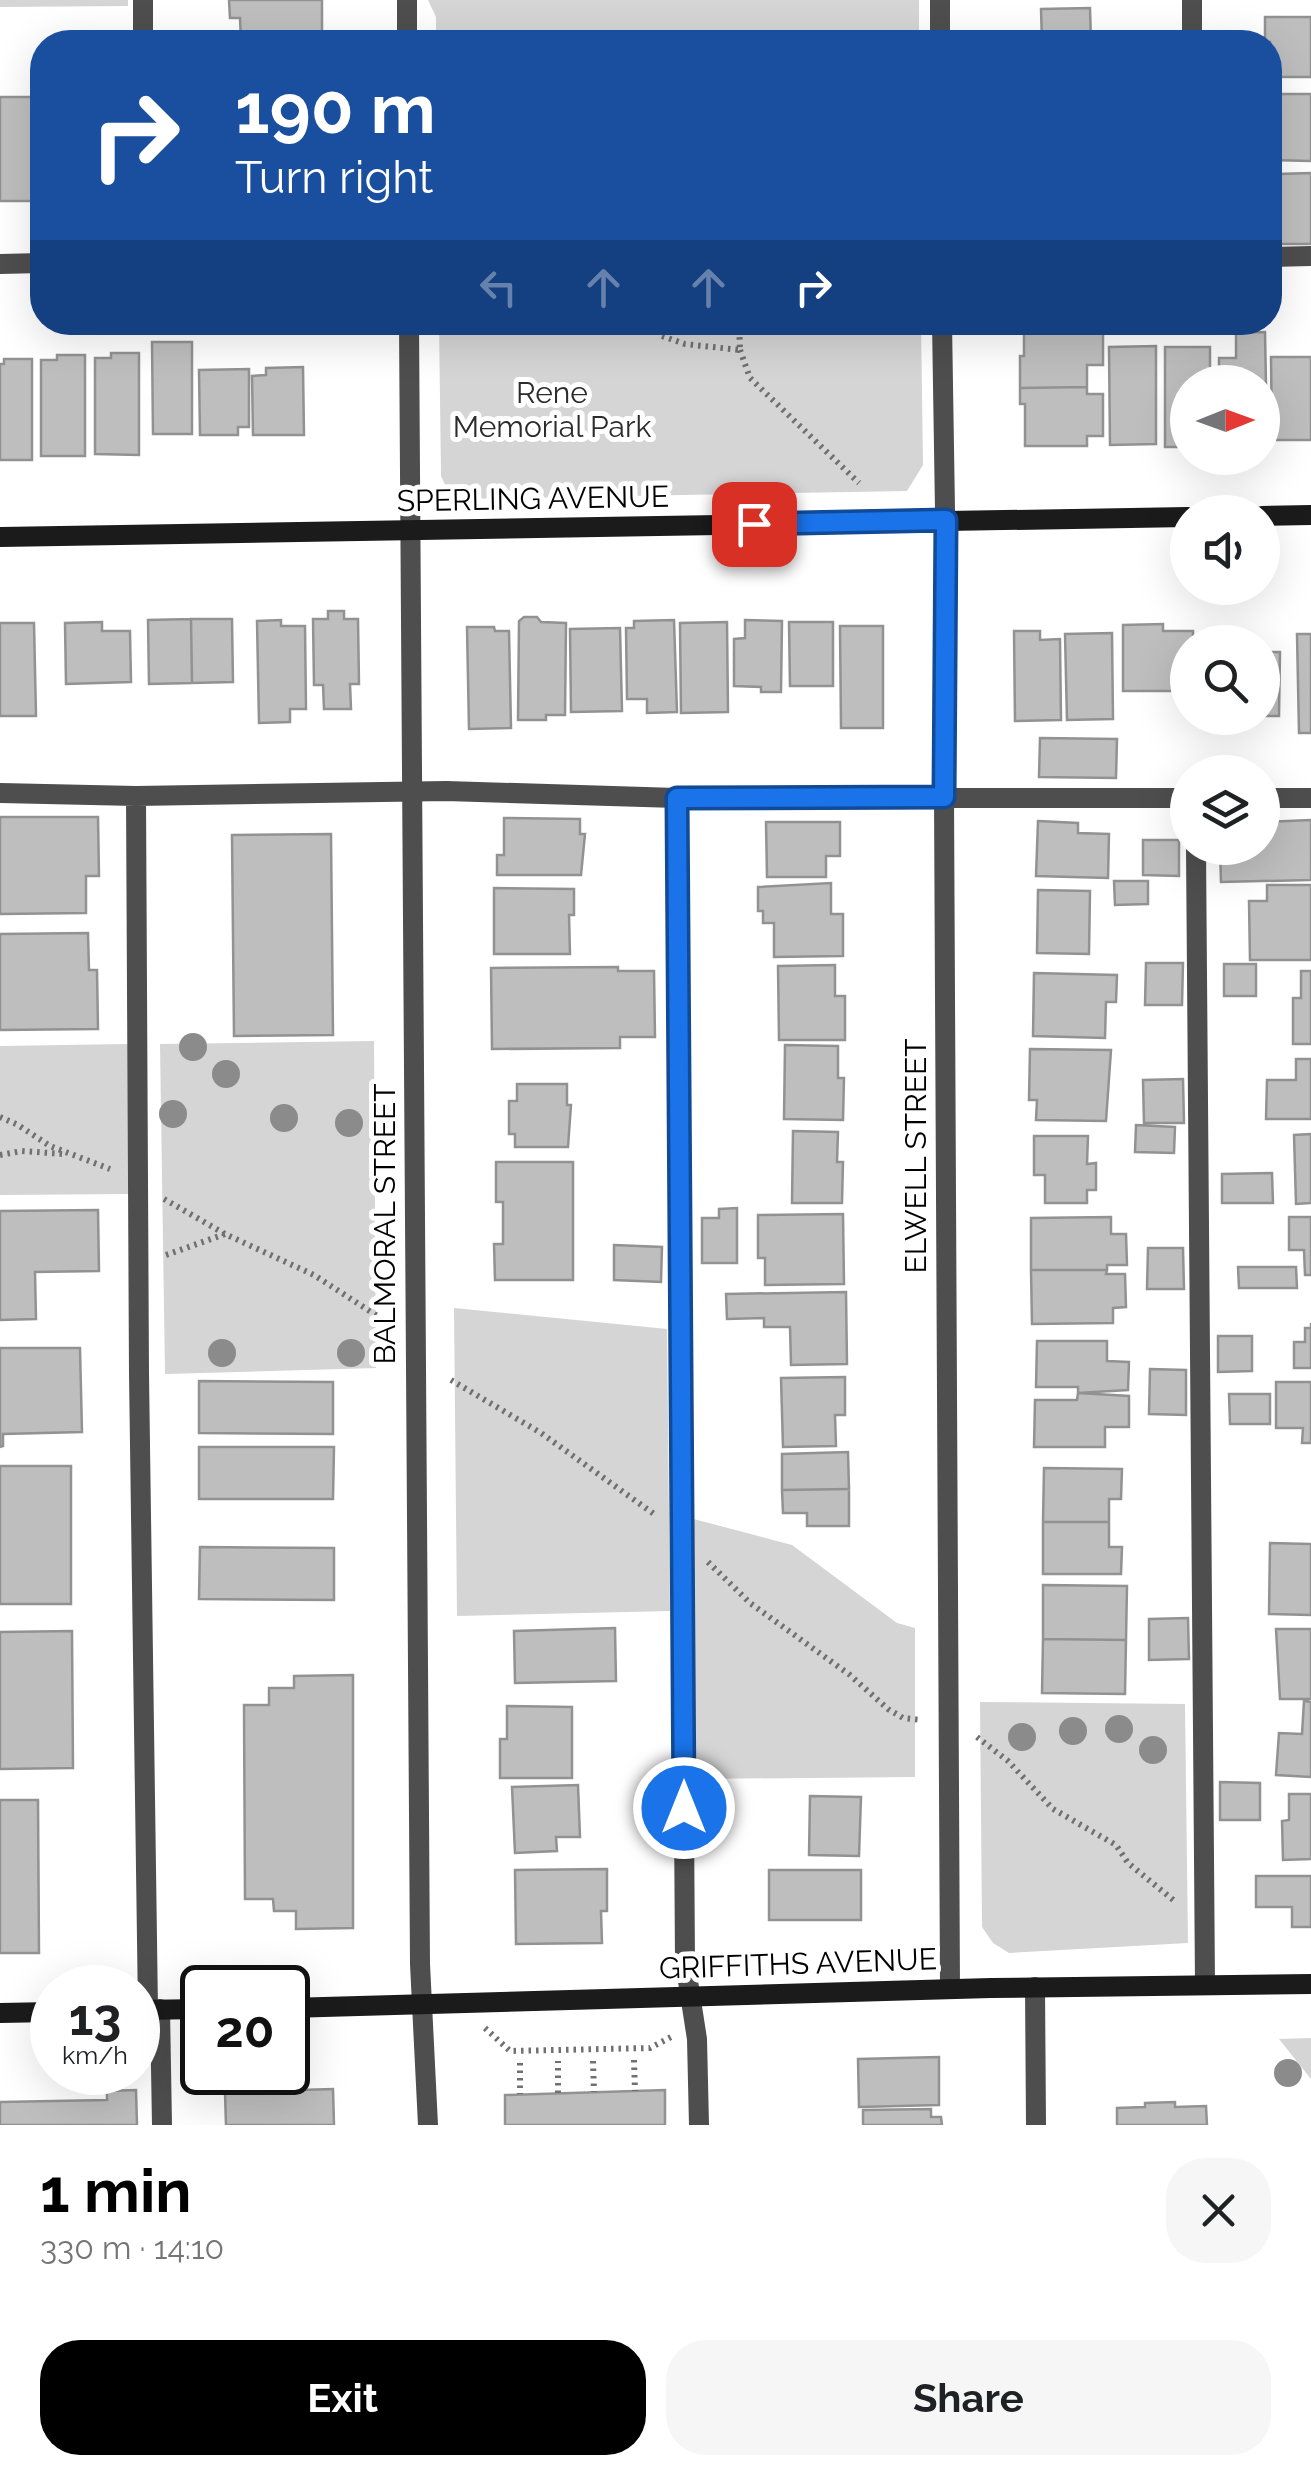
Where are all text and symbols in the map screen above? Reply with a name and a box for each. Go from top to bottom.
text: 190 m [235,67,436,149]
icon: right [70,70,200,200]
text: Turn right [235,151,433,204]
icon: left [471,260,526,315]
icon: ahead [576,260,631,315]
icon: ahead [681,260,736,315]
icon: right [786,260,841,315]
north arrow [1170,365,1280,475]
map controls [1170,365,1280,865]
park label: Rene Memorial Park [453,375,651,444]
street label: SPERLING AVENUE [397,479,669,518]
pin [712,482,797,567]
button: sound [1170,495,1280,605]
icon: arrive [727,497,782,552]
button: search [1170,625,1280,735]
button: layers [1170,755,1280,865]
street label: ELWELL STREET [898,1039,933,1274]
street label: BALMORAL STREET [367,1083,402,1365]
position arrow [632,1756,736,1860]
street label: GRIFFITHS AVENUE [659,1941,937,1986]
speed limit sign: 20 [180,1965,310,2095]
text: 13 [69,1988,121,2047]
text: km/h [62,2040,128,2070]
text: 1 min [40,2156,191,2226]
button: close [1166,2158,1271,2263]
text: 330 m · 14:10 [40,2229,224,2266]
button: Exit [40,2340,646,2455]
button: Share [666,2340,1271,2455]

